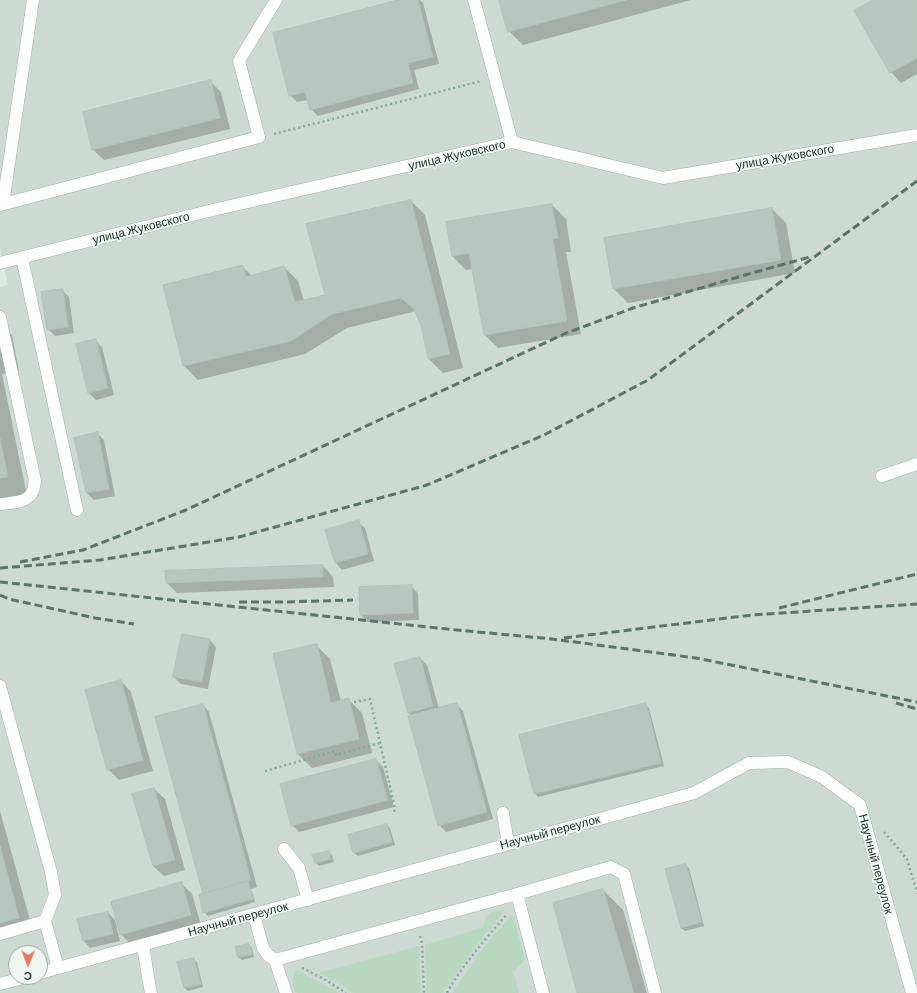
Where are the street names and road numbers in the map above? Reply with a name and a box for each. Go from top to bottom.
street label: улица Жуковского [407,137,507,173]
street label: улица Жуковского [735,141,835,173]
street label: улица Жуковского [91,209,191,247]
street label: Научный переулок [498,812,602,852]
street label: Научный переулок [856,812,896,916]
street label: Научный переулок [186,899,290,939]

